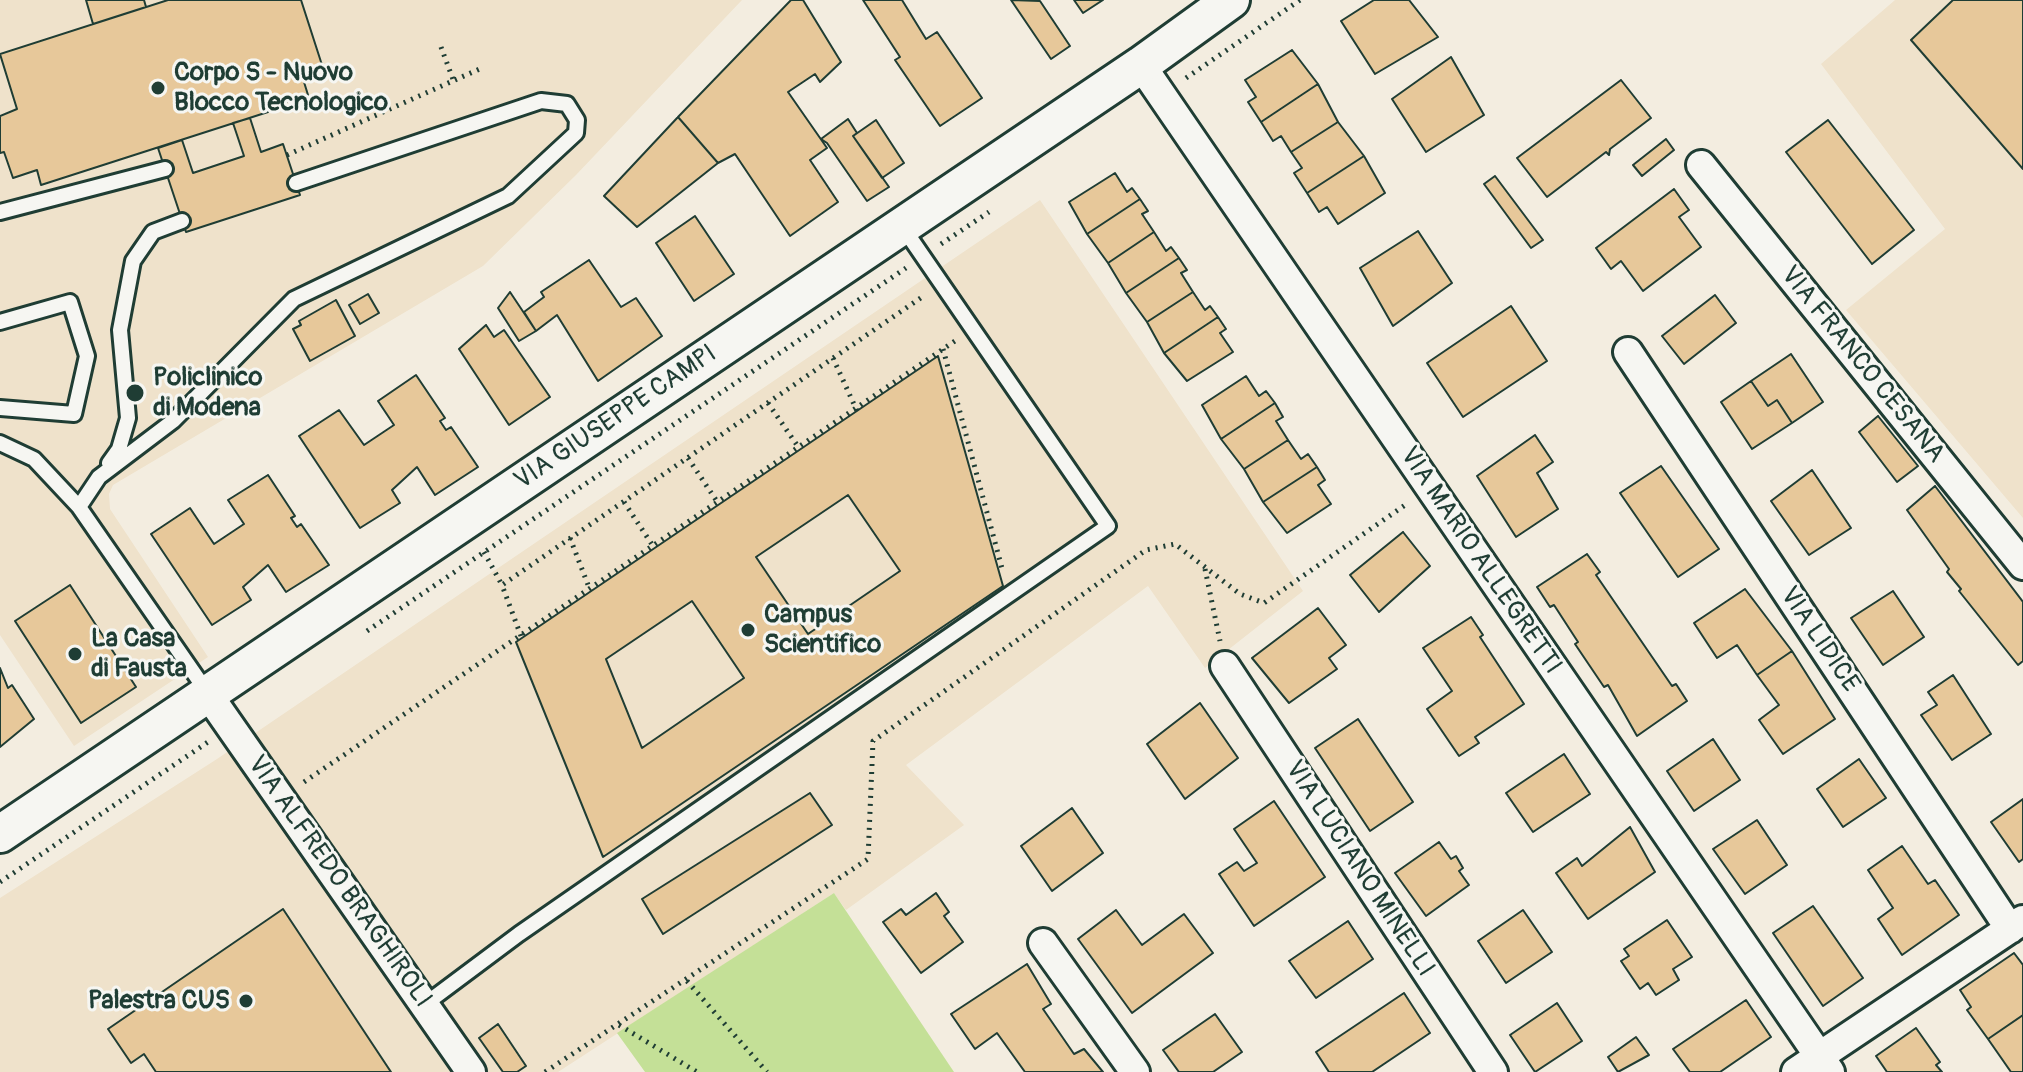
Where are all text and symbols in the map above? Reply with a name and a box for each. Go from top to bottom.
place label: Corpo S - Nuovo Blocco Tecnologico [174,57,388,118]
marker: Corpo S - Nuovo Blocco Tecnologico [149,79,167,97]
street label: VIA FRANCO CESANA [1773,260,1951,470]
street label: VIA GIUSEPPE CAMPI [509,339,723,497]
place label: Policlinico di Modena [153,362,262,424]
marker: Policlinico di Modena [124,382,146,404]
street label: VIA MARIO ALLEGRETTI [1392,441,1568,681]
street label: VIA LIDICE [1772,581,1866,699]
place label: Campus Scientifico [764,599,881,660]
marker: Campus Scientifico [739,621,757,639]
place label: La Casa di Fausta [91,623,187,684]
marker: La Casa di Fausta [66,645,84,663]
street label: VIA ALFREDO BRAGHIROLI [240,750,438,1014]
street label: VIA LUCIANO MINELLI [1278,755,1440,983]
place label: Palestra CUS [88,985,230,1017]
marker: Palestra CUS [237,992,255,1010]

